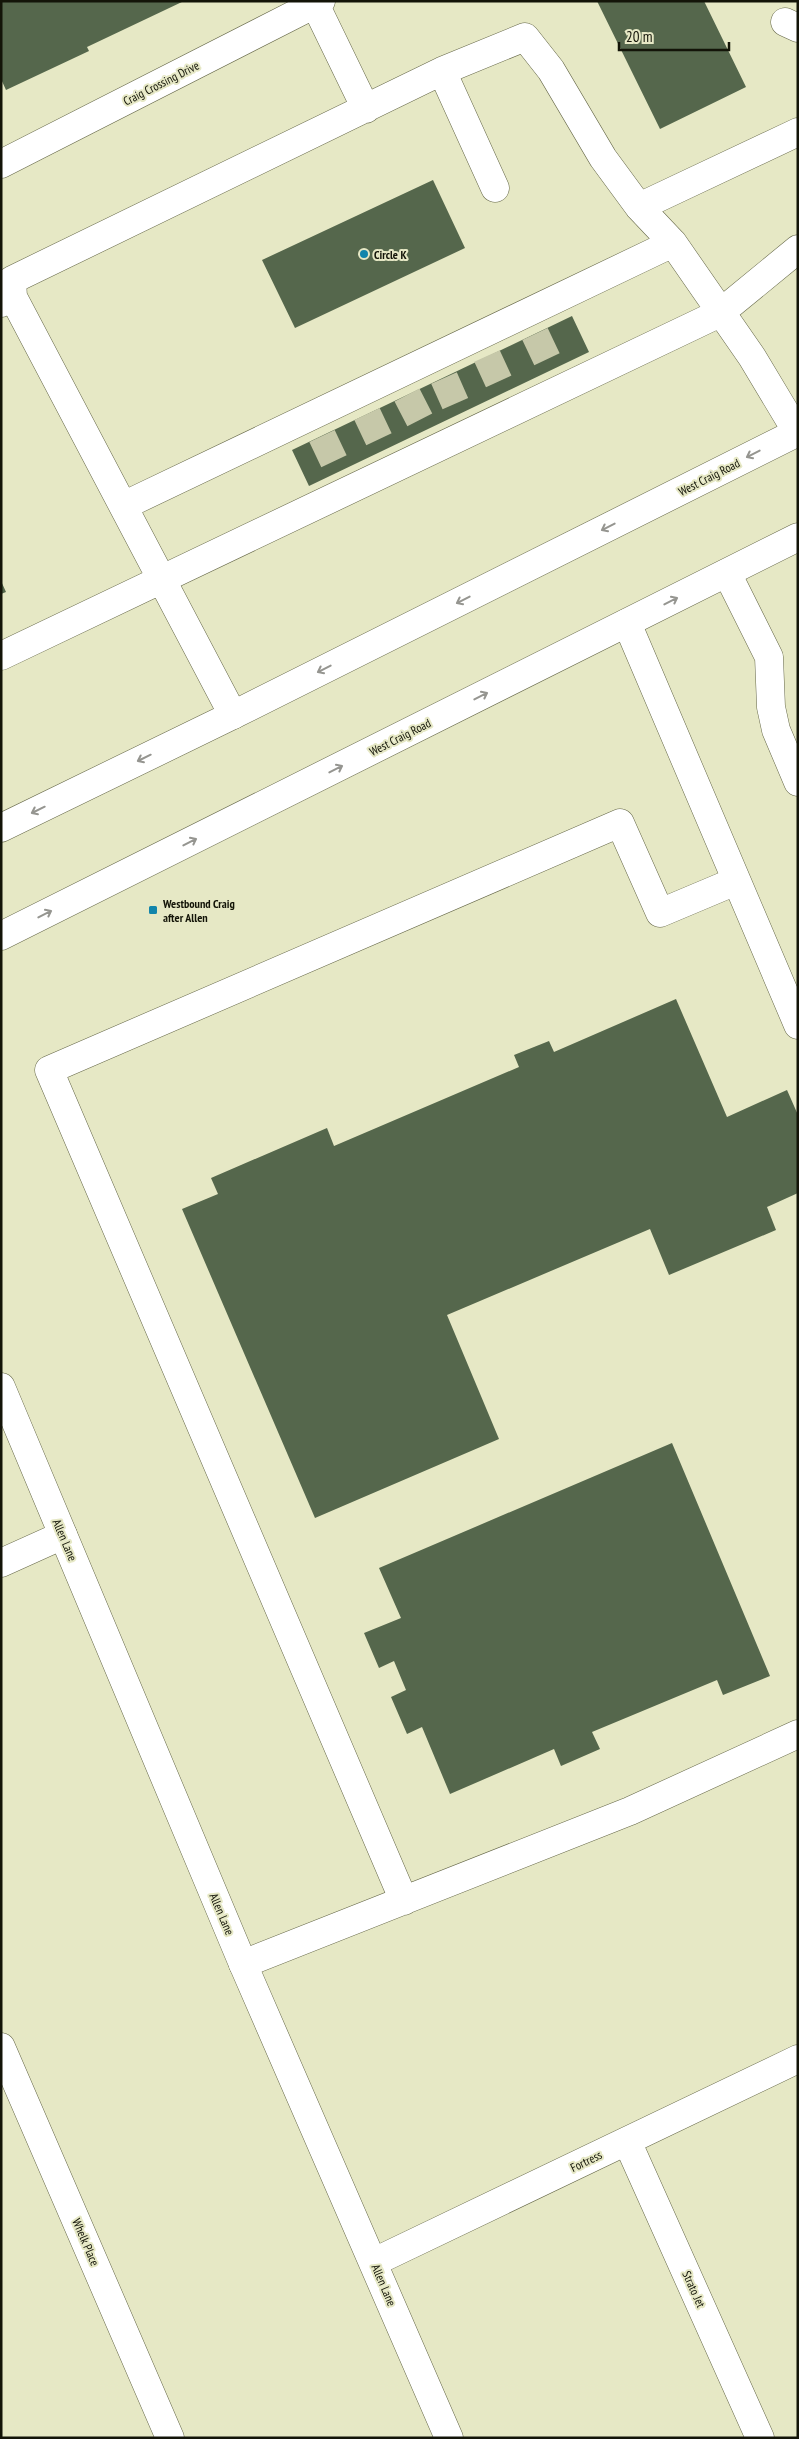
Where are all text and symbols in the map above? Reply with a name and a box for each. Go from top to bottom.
scale bar [619,20,729,52]
text: 20 m [626,27,652,46]
street label: Craig Crossing Drive [121,57,201,109]
place label: Circle K [374,247,407,262]
marker: Circle K [358,248,370,260]
one-way arrow [746,450,761,459]
street label: West Craig Road [676,455,742,499]
one-way arrow [601,523,616,532]
one-way arrow [455,595,470,605]
one-way arrow [663,596,678,605]
one-way arrow [316,664,331,674]
one-way arrow [473,691,488,700]
street label: West Craig Road [367,715,433,759]
one-way arrow [137,754,152,763]
one-way arrow [328,764,343,774]
one-way arrow [31,806,46,815]
one-way arrow [182,837,197,846]
place label: Westbound Craig after Allen [162,896,235,925]
marker: Westbound Craig after Allen [147,904,159,916]
one-way arrow [37,909,52,918]
street label: Allen Lane [50,1517,80,1563]
street label: Allen Lane [207,1891,237,1937]
street label: Fortress [568,2147,604,2175]
street label: Whelk Place [69,2216,103,2268]
street label: Allen Lane [369,2262,399,2308]
street label: Strato Jet [679,2268,709,2310]

